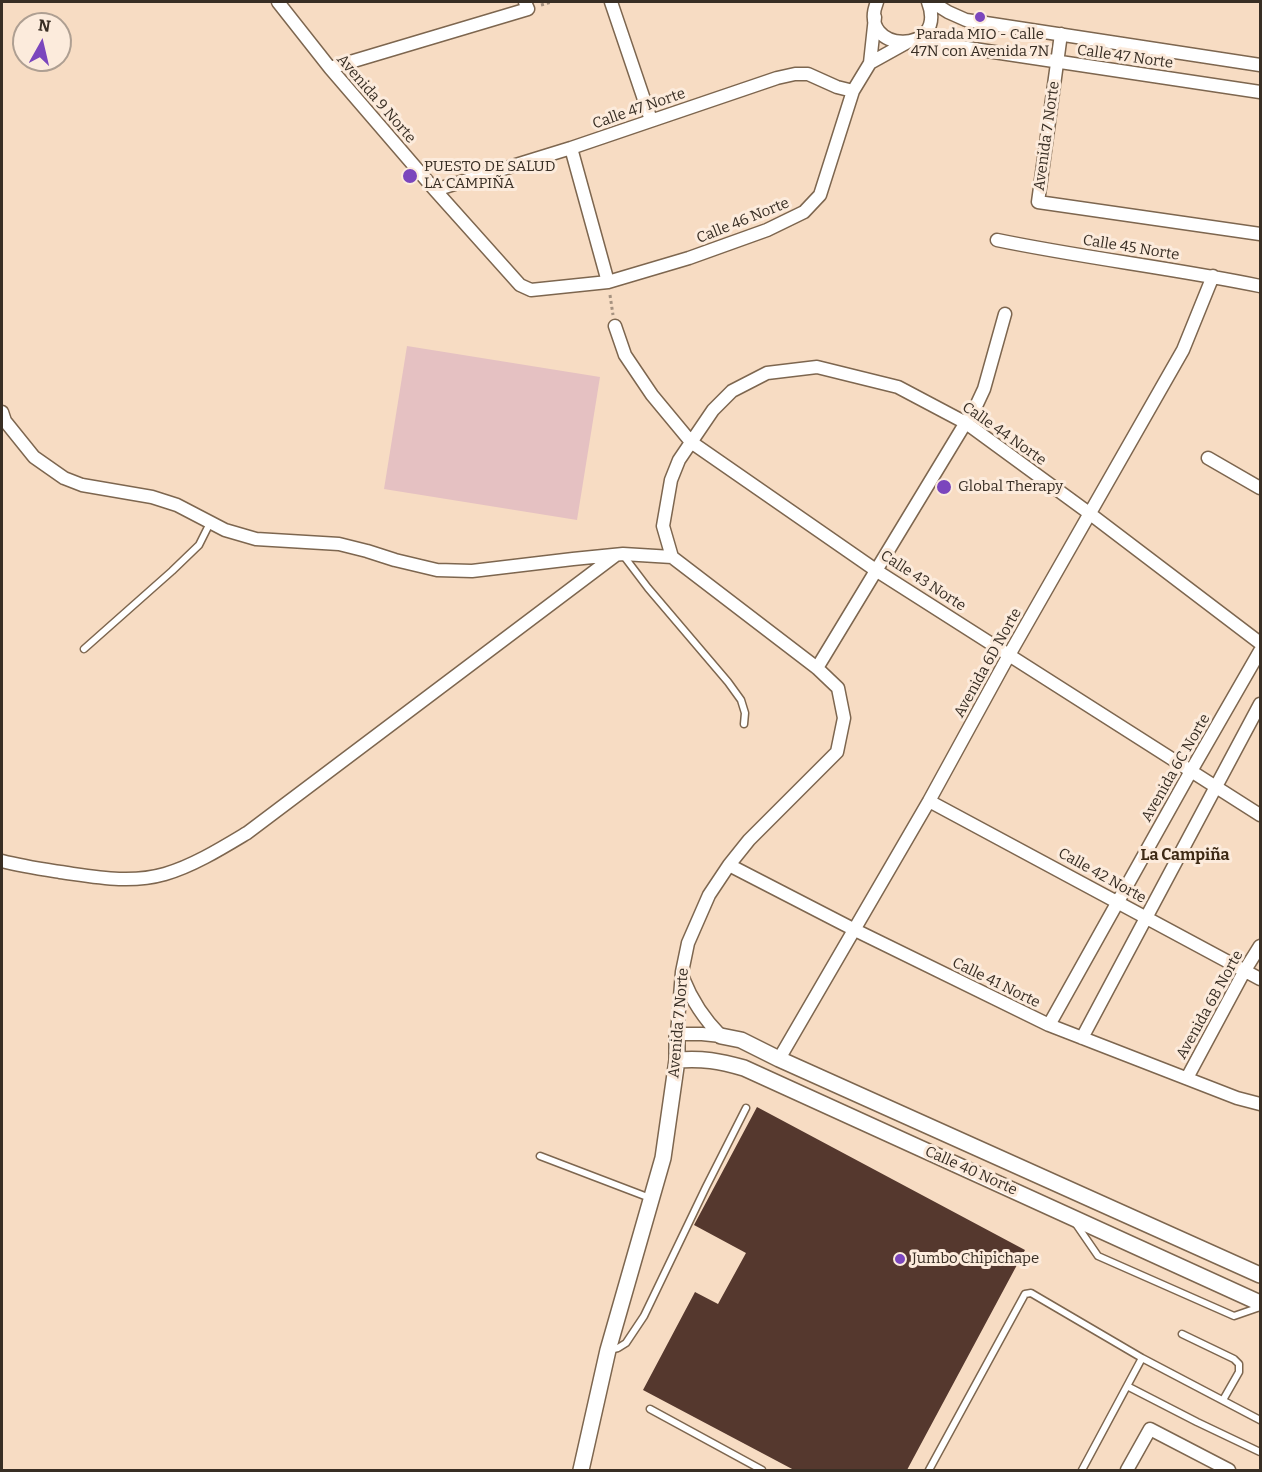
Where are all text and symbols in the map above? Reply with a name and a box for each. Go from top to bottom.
marker: Parada MIO - Calle 47N con Avenida 7N [973,10,987,24]
north arrow [12,12,72,72]
text: N [37,15,52,36]
place label: Parada MIO - Calle 47N con Avenida 7N [911,26,1049,61]
street label: Calle 47 Norte [1076,41,1174,73]
street label: Avenida 9 Norte [333,51,419,147]
street label: Avenida 7 Norte [1030,80,1064,192]
street label: Calle 47 Norte [590,85,688,133]
place label: PUESTO DE SALUD LA CAMPIÑA [424,158,555,193]
marker: PUESTO DE SALUD LA CAMPIÑA [401,167,419,185]
street label: Calle 46 Norte [694,194,792,248]
street label: Calle 45 Norte [1081,231,1181,265]
street label: Calle 44 Norte [959,398,1049,470]
marker: Global Therapy [935,478,953,496]
place label: Global Therapy [958,478,1063,496]
street label: Calle 43 Norte [877,547,969,615]
street label: Avenida 6D Norte [950,605,1026,721]
street label: Avenida 6C Norte [1138,711,1214,825]
street label: Calle 42 Norte [1055,844,1149,908]
district label: La Campiña [1141,846,1229,866]
street label: Avenida 6B Norte [1173,948,1247,1062]
street label: Calle 41 Norte [949,954,1043,1012]
street label: Avenida 7 Norte [665,967,693,1079]
street label: Calle 40 Norte [922,1143,1020,1199]
place label: Jumbo Chipichape [912,1250,1039,1268]
marker: Jumbo Chipichape [893,1252,907,1266]

